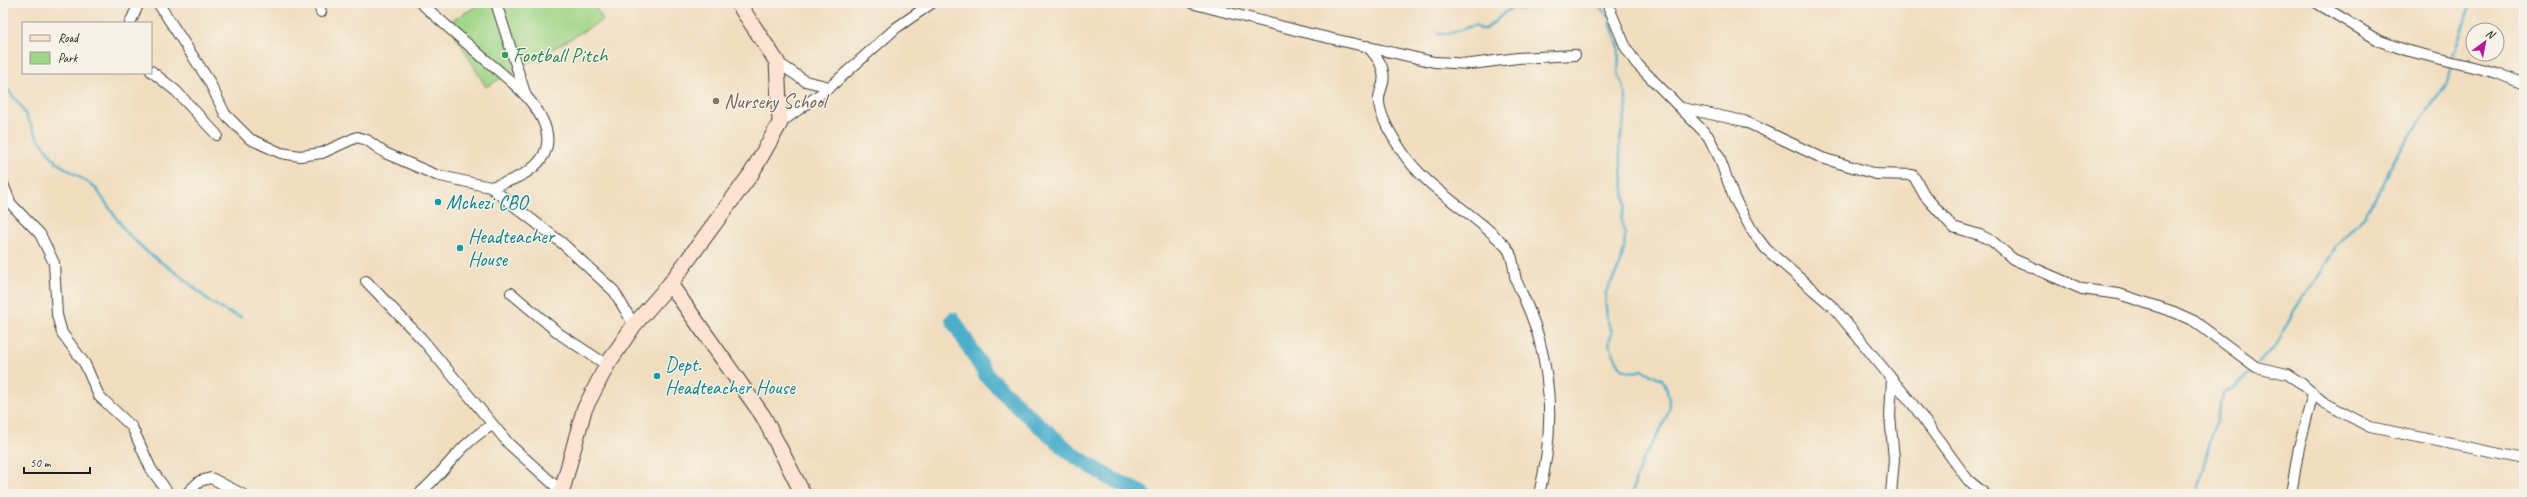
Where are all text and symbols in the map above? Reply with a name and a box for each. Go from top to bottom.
legend [22,22,152,74]
north arrow [2465,22,2505,62]
text: N [2484,26,2499,42]
text: Road [58,30,80,46]
place label: Football Pitch [513,43,609,68]
text: Park [58,50,79,66]
marker: Football Pitch [500,50,510,60]
place label: Nursery School [724,89,830,114]
marker: Nursery School [711,96,721,106]
place label: Mchezi CBO [446,190,529,215]
marker: Mchezi CBO [433,197,443,207]
place label: Headteacher House [468,224,556,272]
marker: Headteacher House [455,243,465,253]
place label: Dept. Headteacher House [665,352,796,400]
marker: Dept. Headteacher House [652,371,662,381]
scale bar [24,449,90,475]
text: 50 m [30,455,52,471]

